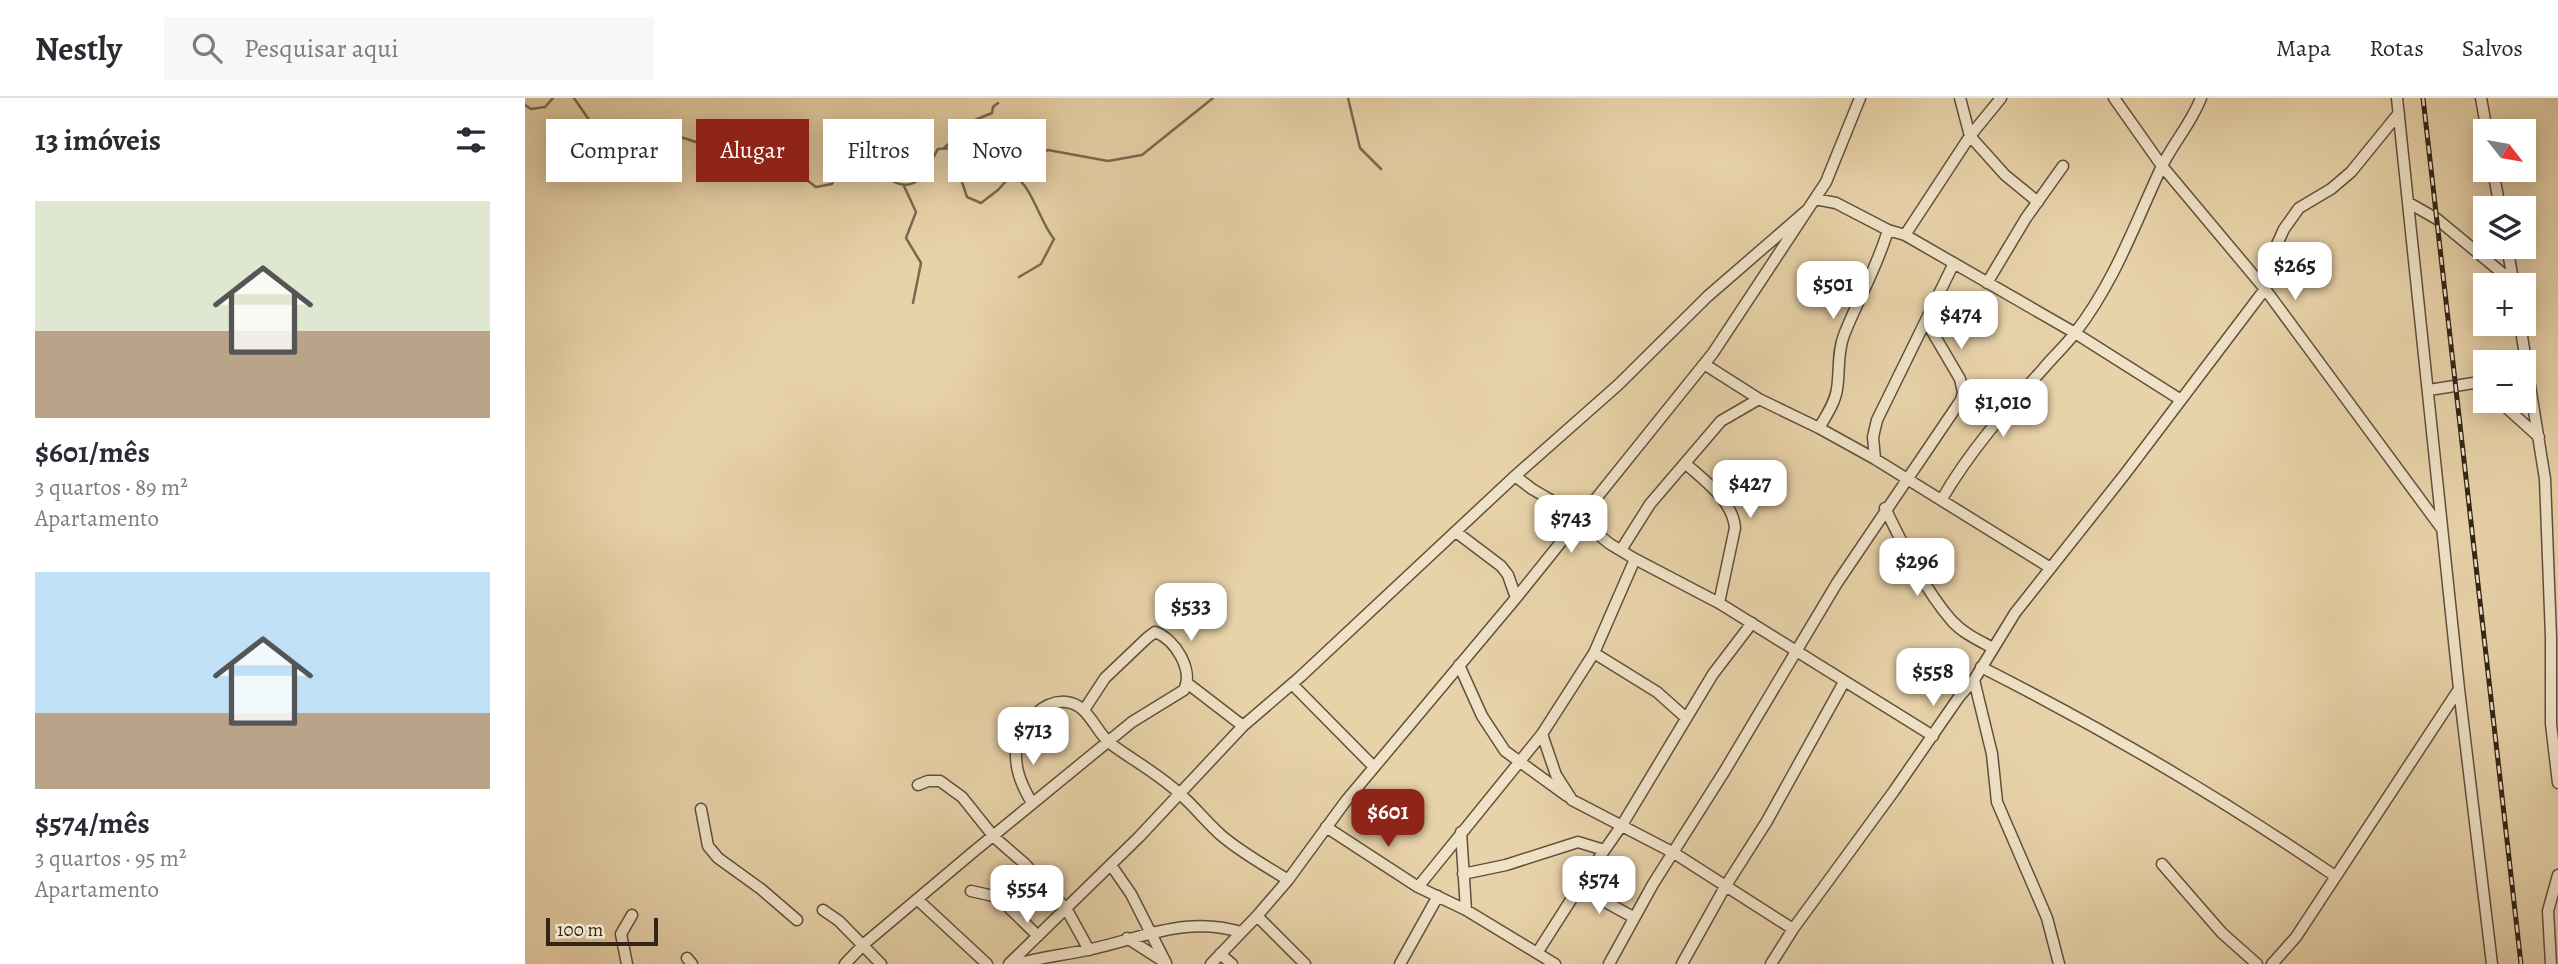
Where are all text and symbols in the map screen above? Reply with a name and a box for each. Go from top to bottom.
search box [164,17,654,80]
text: Nestly [35,26,122,71]
icon: search [188,29,226,67]
text: Pesquisar aqui [244,31,399,66]
text: Mapa [2276,32,2331,64]
text: Rotas [2369,32,2424,64]
text: Salvos [2462,32,2523,64]
chip: Comprar [546,119,682,182]
chip: Alugar [696,119,809,182]
chip: Filtros [823,119,934,182]
chip: Novo [948,119,1046,182]
north arrow [2473,119,2536,182]
map controls [2473,119,2536,413]
text: 13 imóveis [35,120,161,160]
icon: filters [452,121,490,159]
button: layers [2473,196,2536,259]
pin: $265 [2254,242,2336,302]
icon: home [200,247,326,373]
text: $265 [2274,249,2316,280]
pin: $501 [1792,262,1874,321]
text: $501 [1813,268,1853,299]
button: + [2473,273,2536,336]
pin: $474 [1920,292,2002,351]
text: $474 [1940,298,1982,329]
button: − [2473,350,2536,413]
pin: $1,010 [1946,380,2060,439]
text: $1,010 [1975,386,2031,417]
text: $601/mês [35,432,150,472]
pin: $427 [1709,460,1791,520]
text: $427 [1729,467,1771,498]
text: 3 quartos · 89 m² [35,472,188,503]
pin: $743 [1530,496,1612,555]
text: $743 [1550,502,1592,533]
text: Apartamento [35,503,159,534]
pin: $296 [1876,538,1958,598]
text: $296 [1895,545,1939,576]
pin: $533 [1150,584,1232,643]
text: $533 [1171,590,1211,621]
icon: home [200,618,326,744]
pin: $558 [1892,648,1974,708]
text: $558 [1912,655,1954,686]
pin: $713 [992,708,1074,767]
text: $713 [1014,714,1052,745]
pin: $601 [1347,790,1429,849]
text: $601 [1367,796,1409,827]
text: $574/mês [35,803,150,843]
text: 3 quartos · 95 m² [35,843,187,874]
pin: $574 [1558,856,1640,916]
text: $574 [1578,863,1620,894]
pin: $554 [986,866,1068,925]
text: $554 [1006,872,1048,903]
text: Apartamento [35,874,159,905]
scale bar [546,915,658,947]
text: 100 m [557,917,603,943]

